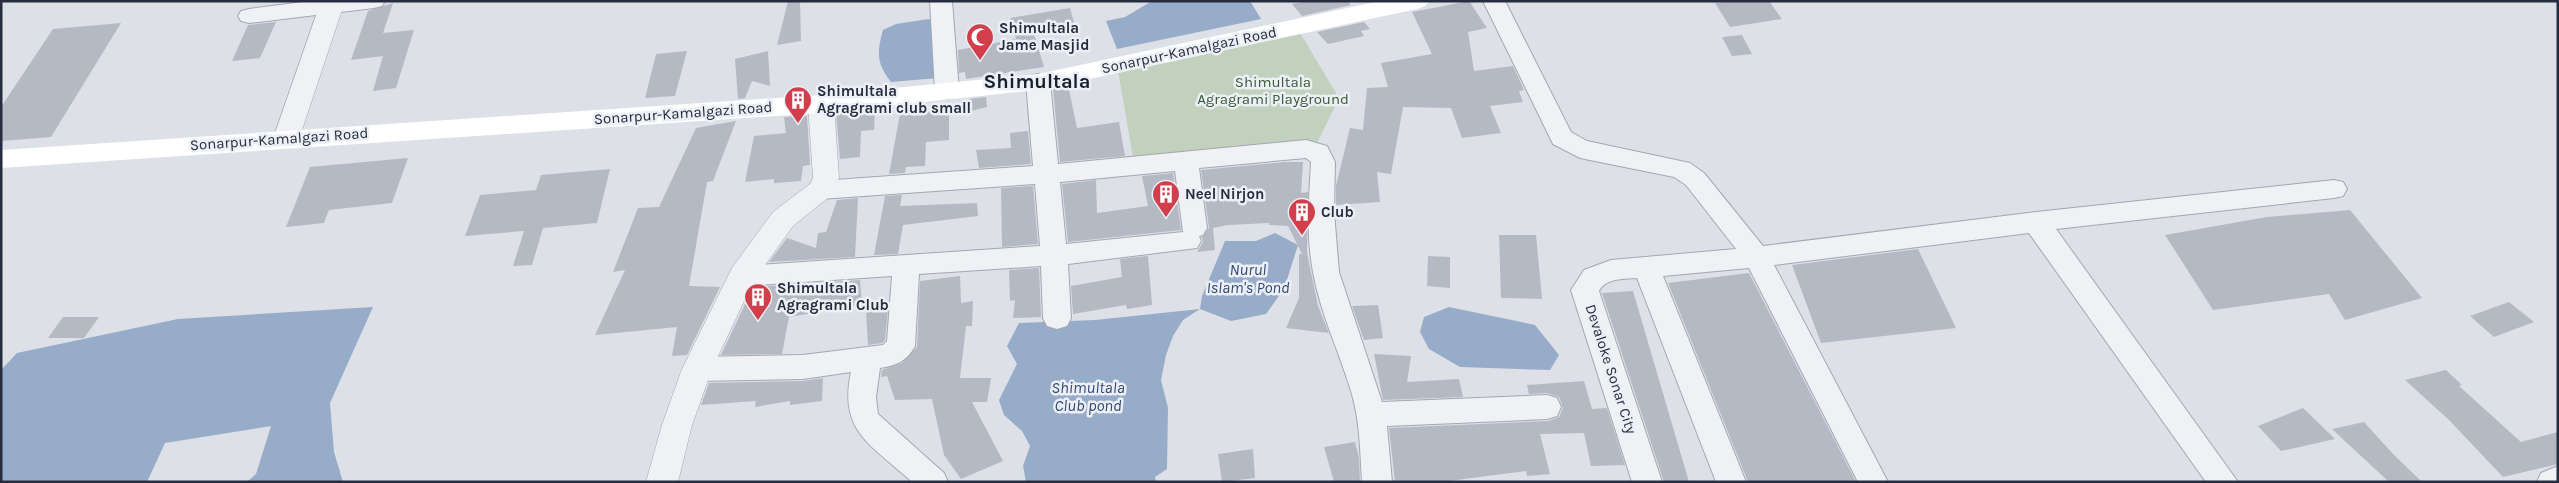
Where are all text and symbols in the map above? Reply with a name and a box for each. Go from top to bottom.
place label: Shimultala Jame Masjid [999,19,1089,54]
mosque icon: Shimultala Jame Masjid [965,22,995,61]
street label: Sonarpur-Kamalgazi Road [1100,23,1278,77]
district label: Shimultala [984,70,1090,93]
park label: Shimultala Agragrami Playground [1197,73,1349,108]
place label: Shimultala Agragrami club small [817,82,971,117]
building icon: Shimultala Agragrami club small [783,85,813,124]
street label: Sonarpur-Kamalgazi Road [593,98,773,128]
street label: Sonarpur-Kamalgazi Road [189,124,369,154]
building icon: Neel Nirjon [1151,179,1181,218]
place label: Neel Nirjon [1185,185,1264,203]
building icon: Club [1287,197,1317,236]
place label: Club [1321,203,1354,221]
water label: Nurul Islam's Pond [1206,260,1290,297]
place label: Shimultala Agragrami Club [777,279,889,314]
building icon: Shimultala Agragrami Club [743,282,773,321]
street label: Devaloke Sonar City [1582,302,1640,436]
water label: Shimultala Club pond [1051,378,1125,415]

